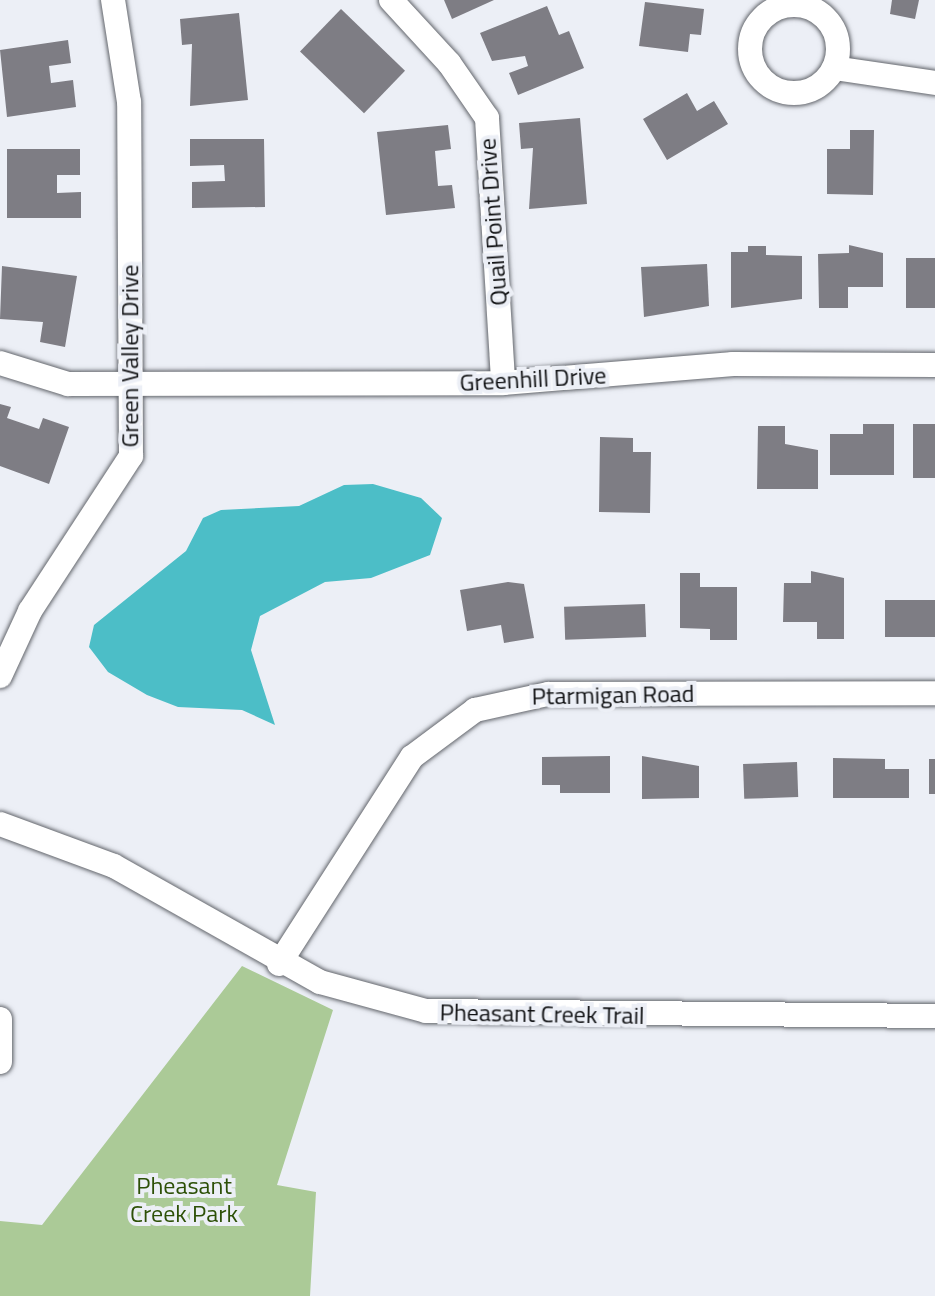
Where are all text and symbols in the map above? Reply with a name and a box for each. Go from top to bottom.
street label: Quail Point Drive [473,137,513,307]
street label: Green Valley Drive [116,265,144,447]
street label: Greenhill Drive [459,361,607,397]
street label: Ptarmigan Road [531,679,695,711]
street label: Pheasant Creek Trail [439,998,645,1030]
park label: Pheasant Creek Park [130,1172,238,1228]

